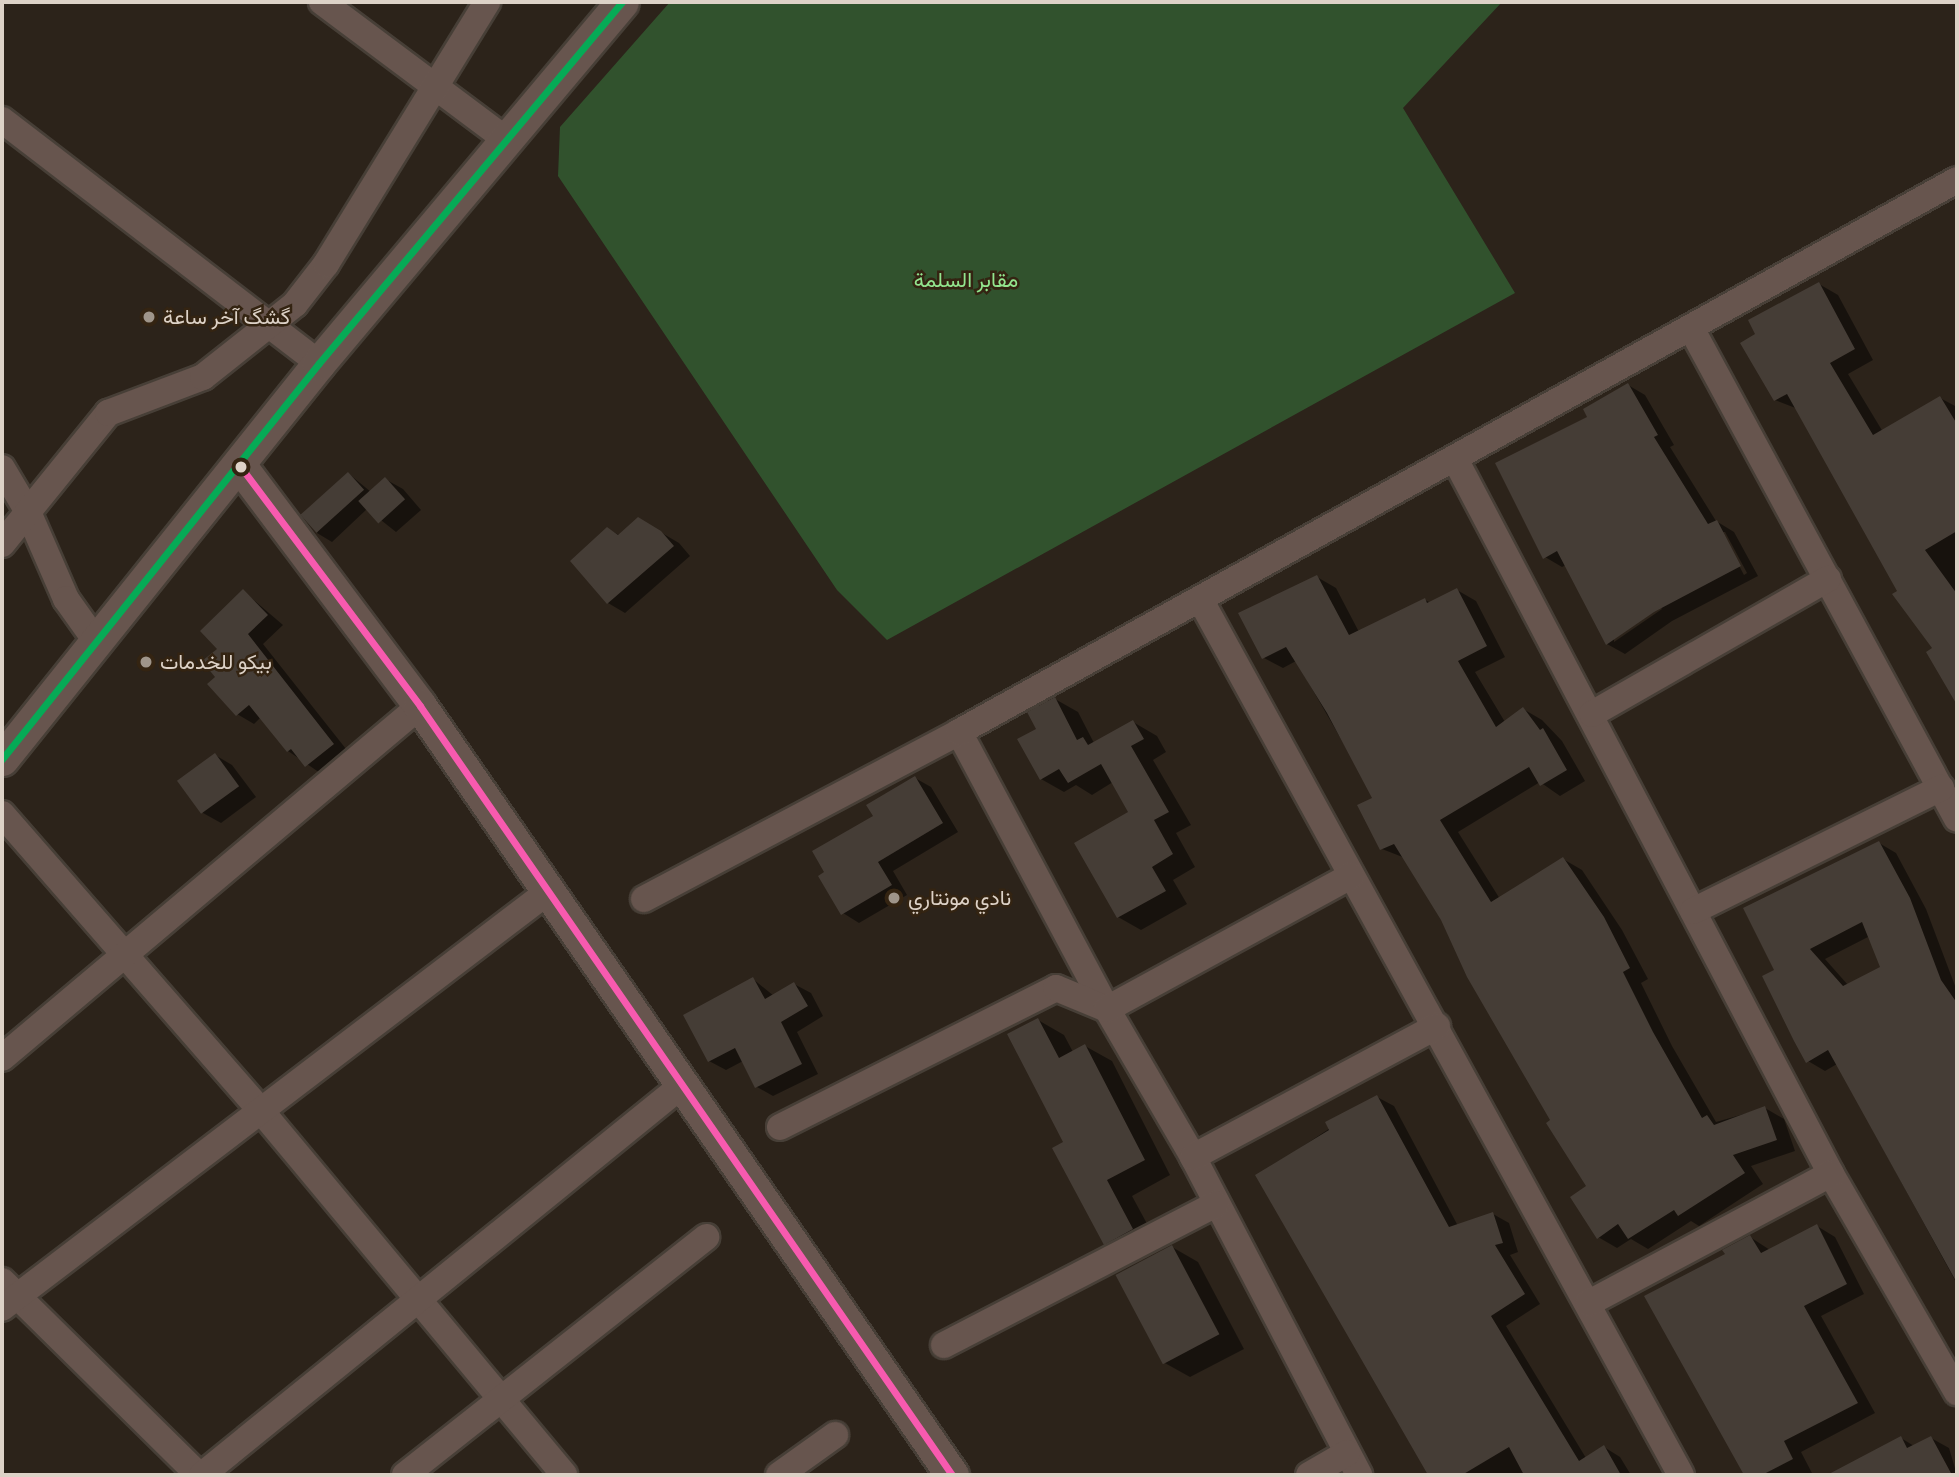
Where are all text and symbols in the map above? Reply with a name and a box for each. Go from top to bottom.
park label: مقابر السلمة [914,267,1018,293]
place label: گشگ آخر ساعة [163,304,290,330]
marker: گشگ آخر ساعة [141,309,157,325]
unlabelled marker [234,460,248,474]
place label: بيكو للخدمات [160,649,272,675]
marker: بيكو للخدمات [138,654,154,670]
place label: نادي مونتاري [908,885,1011,911]
marker: نادي مونتاري [886,890,902,906]

